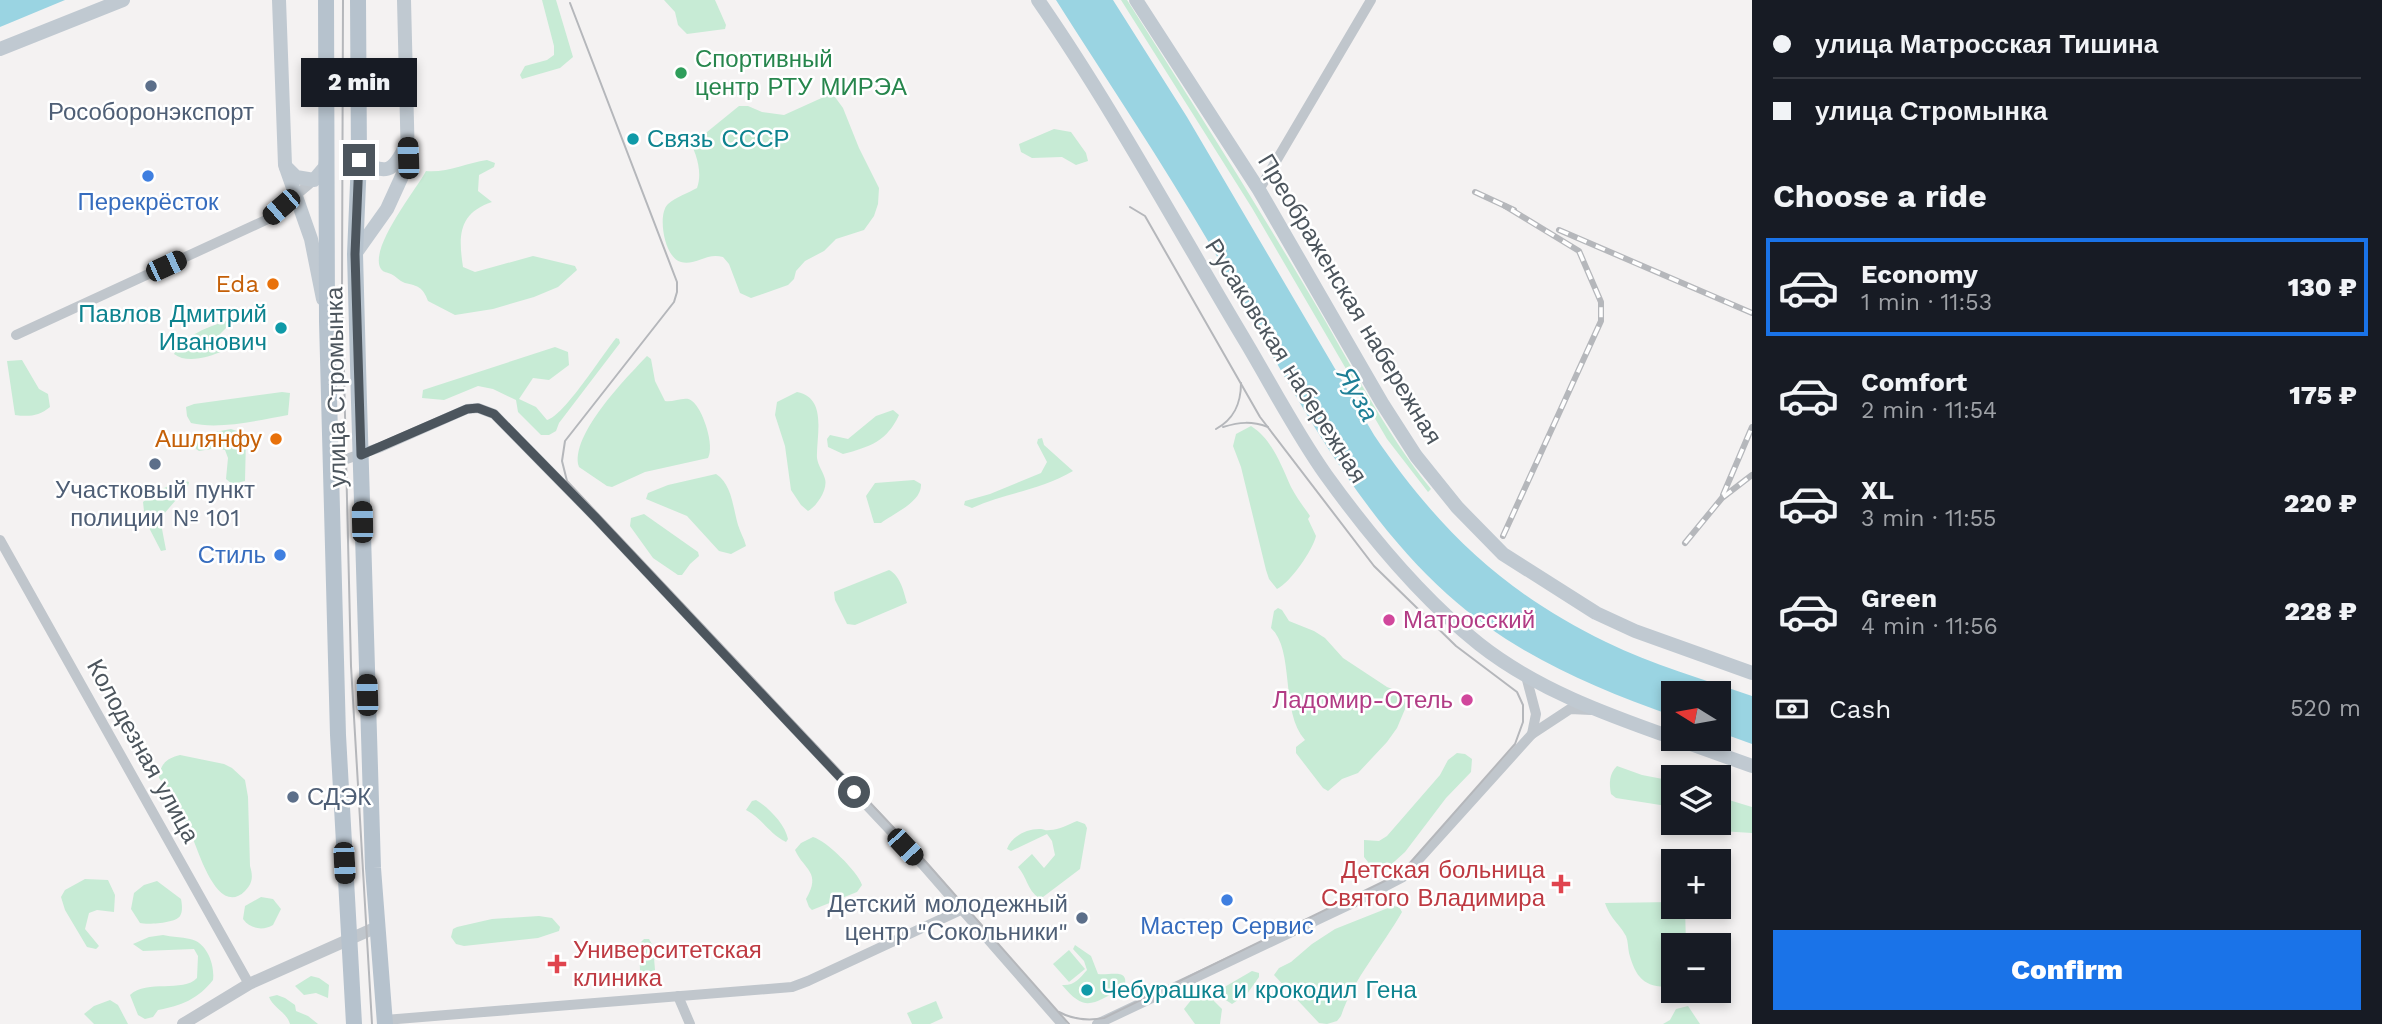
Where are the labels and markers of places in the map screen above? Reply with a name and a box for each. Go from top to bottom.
place label: Спортивный центр РТУ МИРЭА [695,45,907,101]
marker: Спортивный центр РТУ МИРЭА [673,65,689,81]
marker: Рособоронэкспорт [143,78,159,94]
place label: Рособоронэкспорт [48,98,254,126]
place label: Связь СССР [647,125,790,153]
marker: Связь СССР [625,131,641,147]
marker: Перекрёсток [140,168,156,184]
place label: Перекрёсток [77,188,219,216]
place label: Eda [216,270,259,298]
marker: Eda [265,276,281,292]
place label: Павлов Дмитрий Иванович [78,300,267,356]
marker: Павлов Дмитрий Иванович [273,320,289,336]
place label: Ашлянфу [155,425,262,453]
marker: Ашлянфу [268,431,284,447]
marker: Участковый пункт полиции № 101 [147,456,163,472]
place label: Участковый пункт полиции № 101 [55,476,255,532]
place label: Стиль [198,541,266,569]
marker: Стиль [272,547,288,563]
place label: Матросский [1403,606,1535,634]
marker: Матросский [1381,612,1397,628]
place label: Ладомир-Отель [1273,686,1453,714]
marker: Ладомир-Отель [1459,692,1475,708]
place label: СДЭК [307,783,371,811]
marker: СДЭК [285,789,301,805]
place label: Детская больница Святого Владимира [1321,856,1546,912]
marker: Детская больница Святого Владимира [1551,874,1571,894]
place label: Детский молодежный центр "Сокольники" [828,890,1068,946]
marker: Мастер Сервис [1219,892,1235,908]
marker: Детский молодежный центр "Сокольники" [1074,910,1090,926]
place label: Мастер Сервис [1140,912,1314,940]
place label: Университетская клиника [573,936,762,992]
marker: Университетская клиника [547,954,567,974]
place label: Чебурашка и крокодил Гена [1101,976,1417,1004]
marker: Чебурашка и крокодил Гена [1079,982,1095,998]

